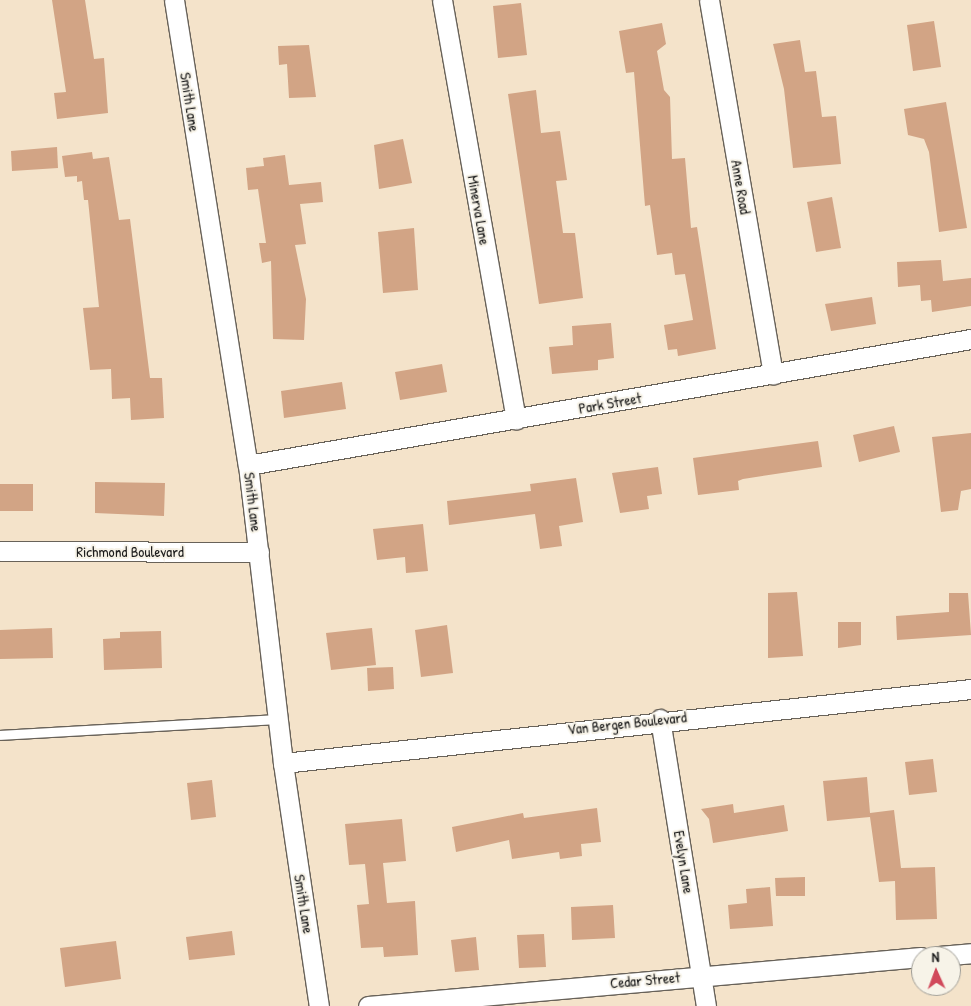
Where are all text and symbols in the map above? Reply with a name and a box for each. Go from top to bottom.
street label: Smith Lane [176,71,204,133]
street label: Anne Road [727,158,755,216]
street label: Minerva Lane [464,174,494,246]
street label: Park Street [577,389,643,417]
street label: Smith Lane [240,471,266,533]
street label: Richmond Boulevard [76,543,184,561]
street label: Van Bergen Boulevard [566,708,688,738]
street label: Evelyn Lane [670,829,698,895]
street label: Smith Lane [290,873,318,935]
north arrow [911,946,961,996]
text: N [931,947,940,966]
street label: Cedar Street [609,968,681,992]

